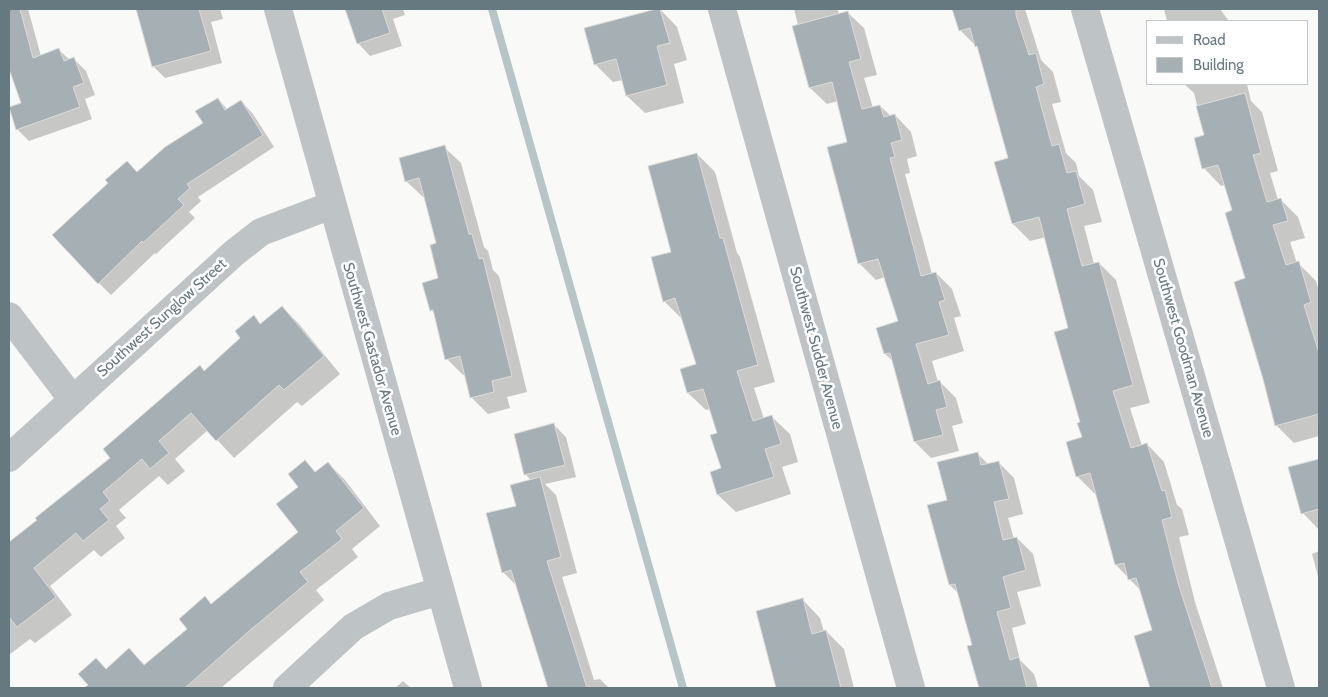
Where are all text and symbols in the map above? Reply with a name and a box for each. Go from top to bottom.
legend [1146,20,1308,85]
text: Road [1193,31,1226,49]
text: Building [1193,56,1244,74]
street label: Southwest Sunglow Street [94,255,230,381]
street label: Southwest Goodman Avenue [1149,256,1217,440]
street label: Southwest Gastador Avenue [339,260,405,438]
street label: Southwest Sudder Avenue [786,265,846,431]

